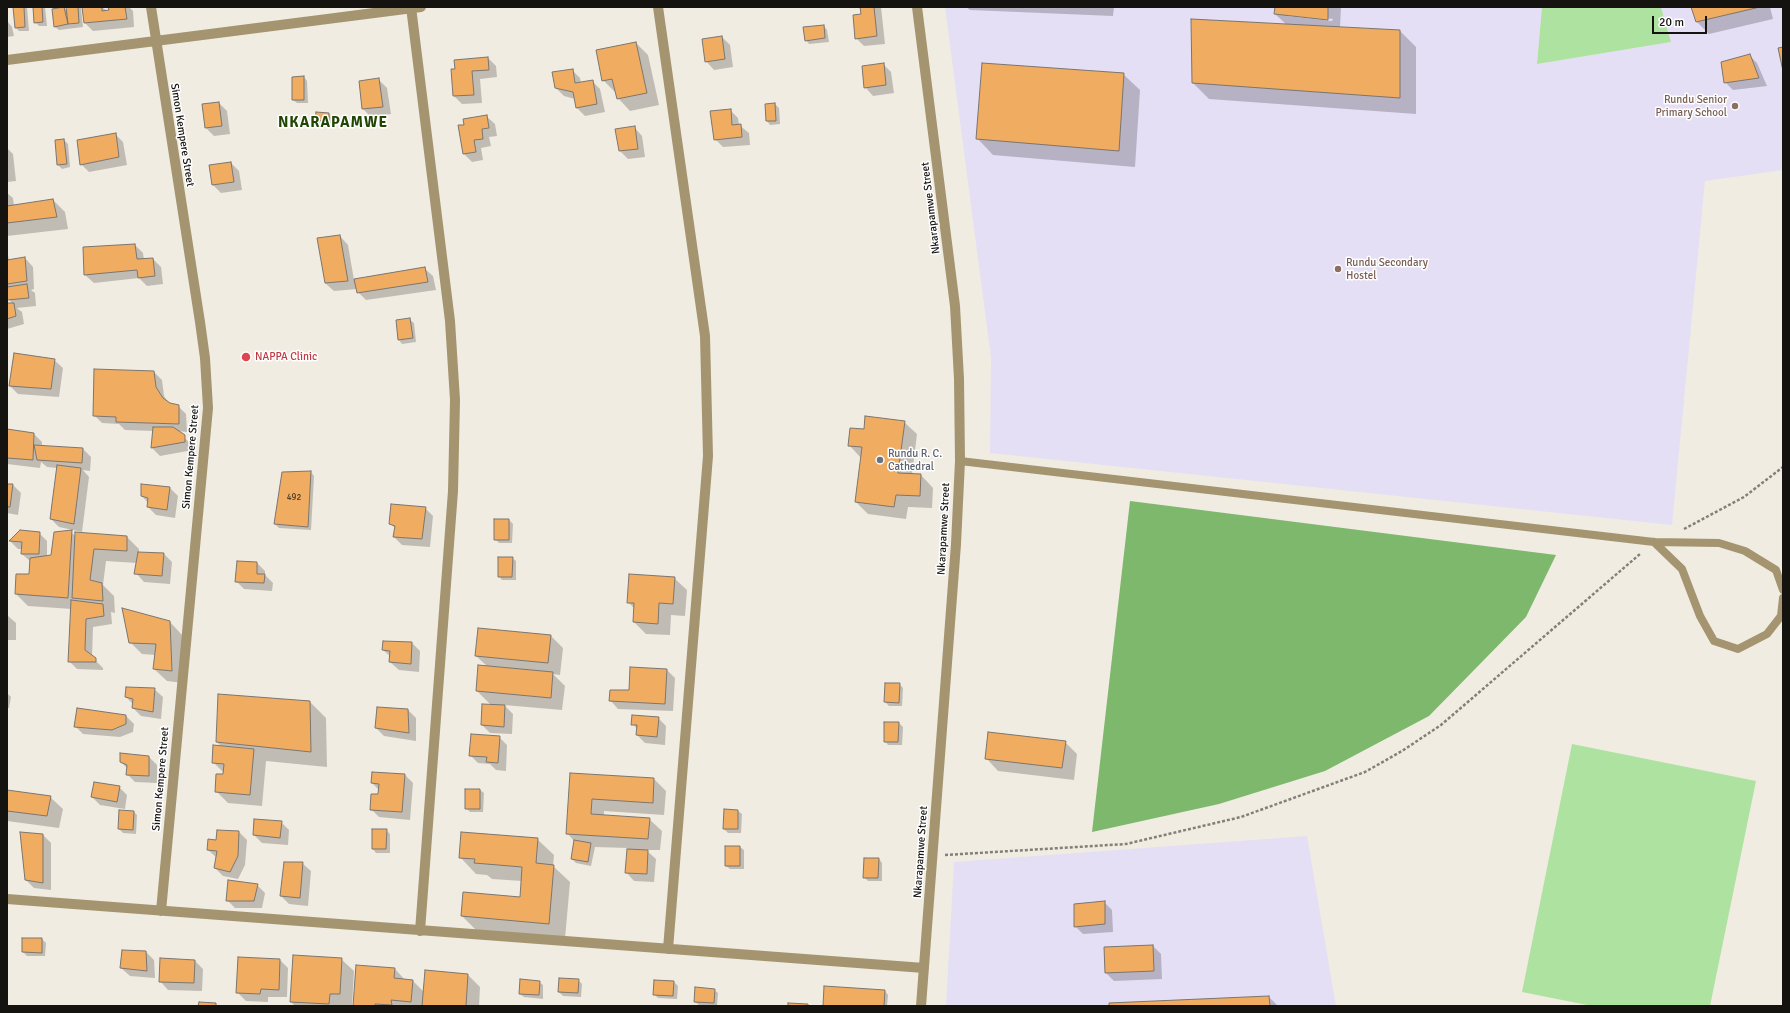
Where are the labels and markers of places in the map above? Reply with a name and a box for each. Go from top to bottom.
place label: Rundu Senior Primary School [1656,93,1727,119]
marker: Rundu Senior Primary School [1730,101,1740,111]
place label: Rundu Secondary Hostel [1346,256,1428,282]
marker: Rundu Secondary Hostel [1333,264,1343,274]
place label: NAPPA Clinic [255,350,317,364]
marker: NAPPA Clinic [240,351,252,363]
place label: Rundu R. C. Cathedral [888,447,942,473]
marker: Rundu R. C. Cathedral [875,455,885,465]

